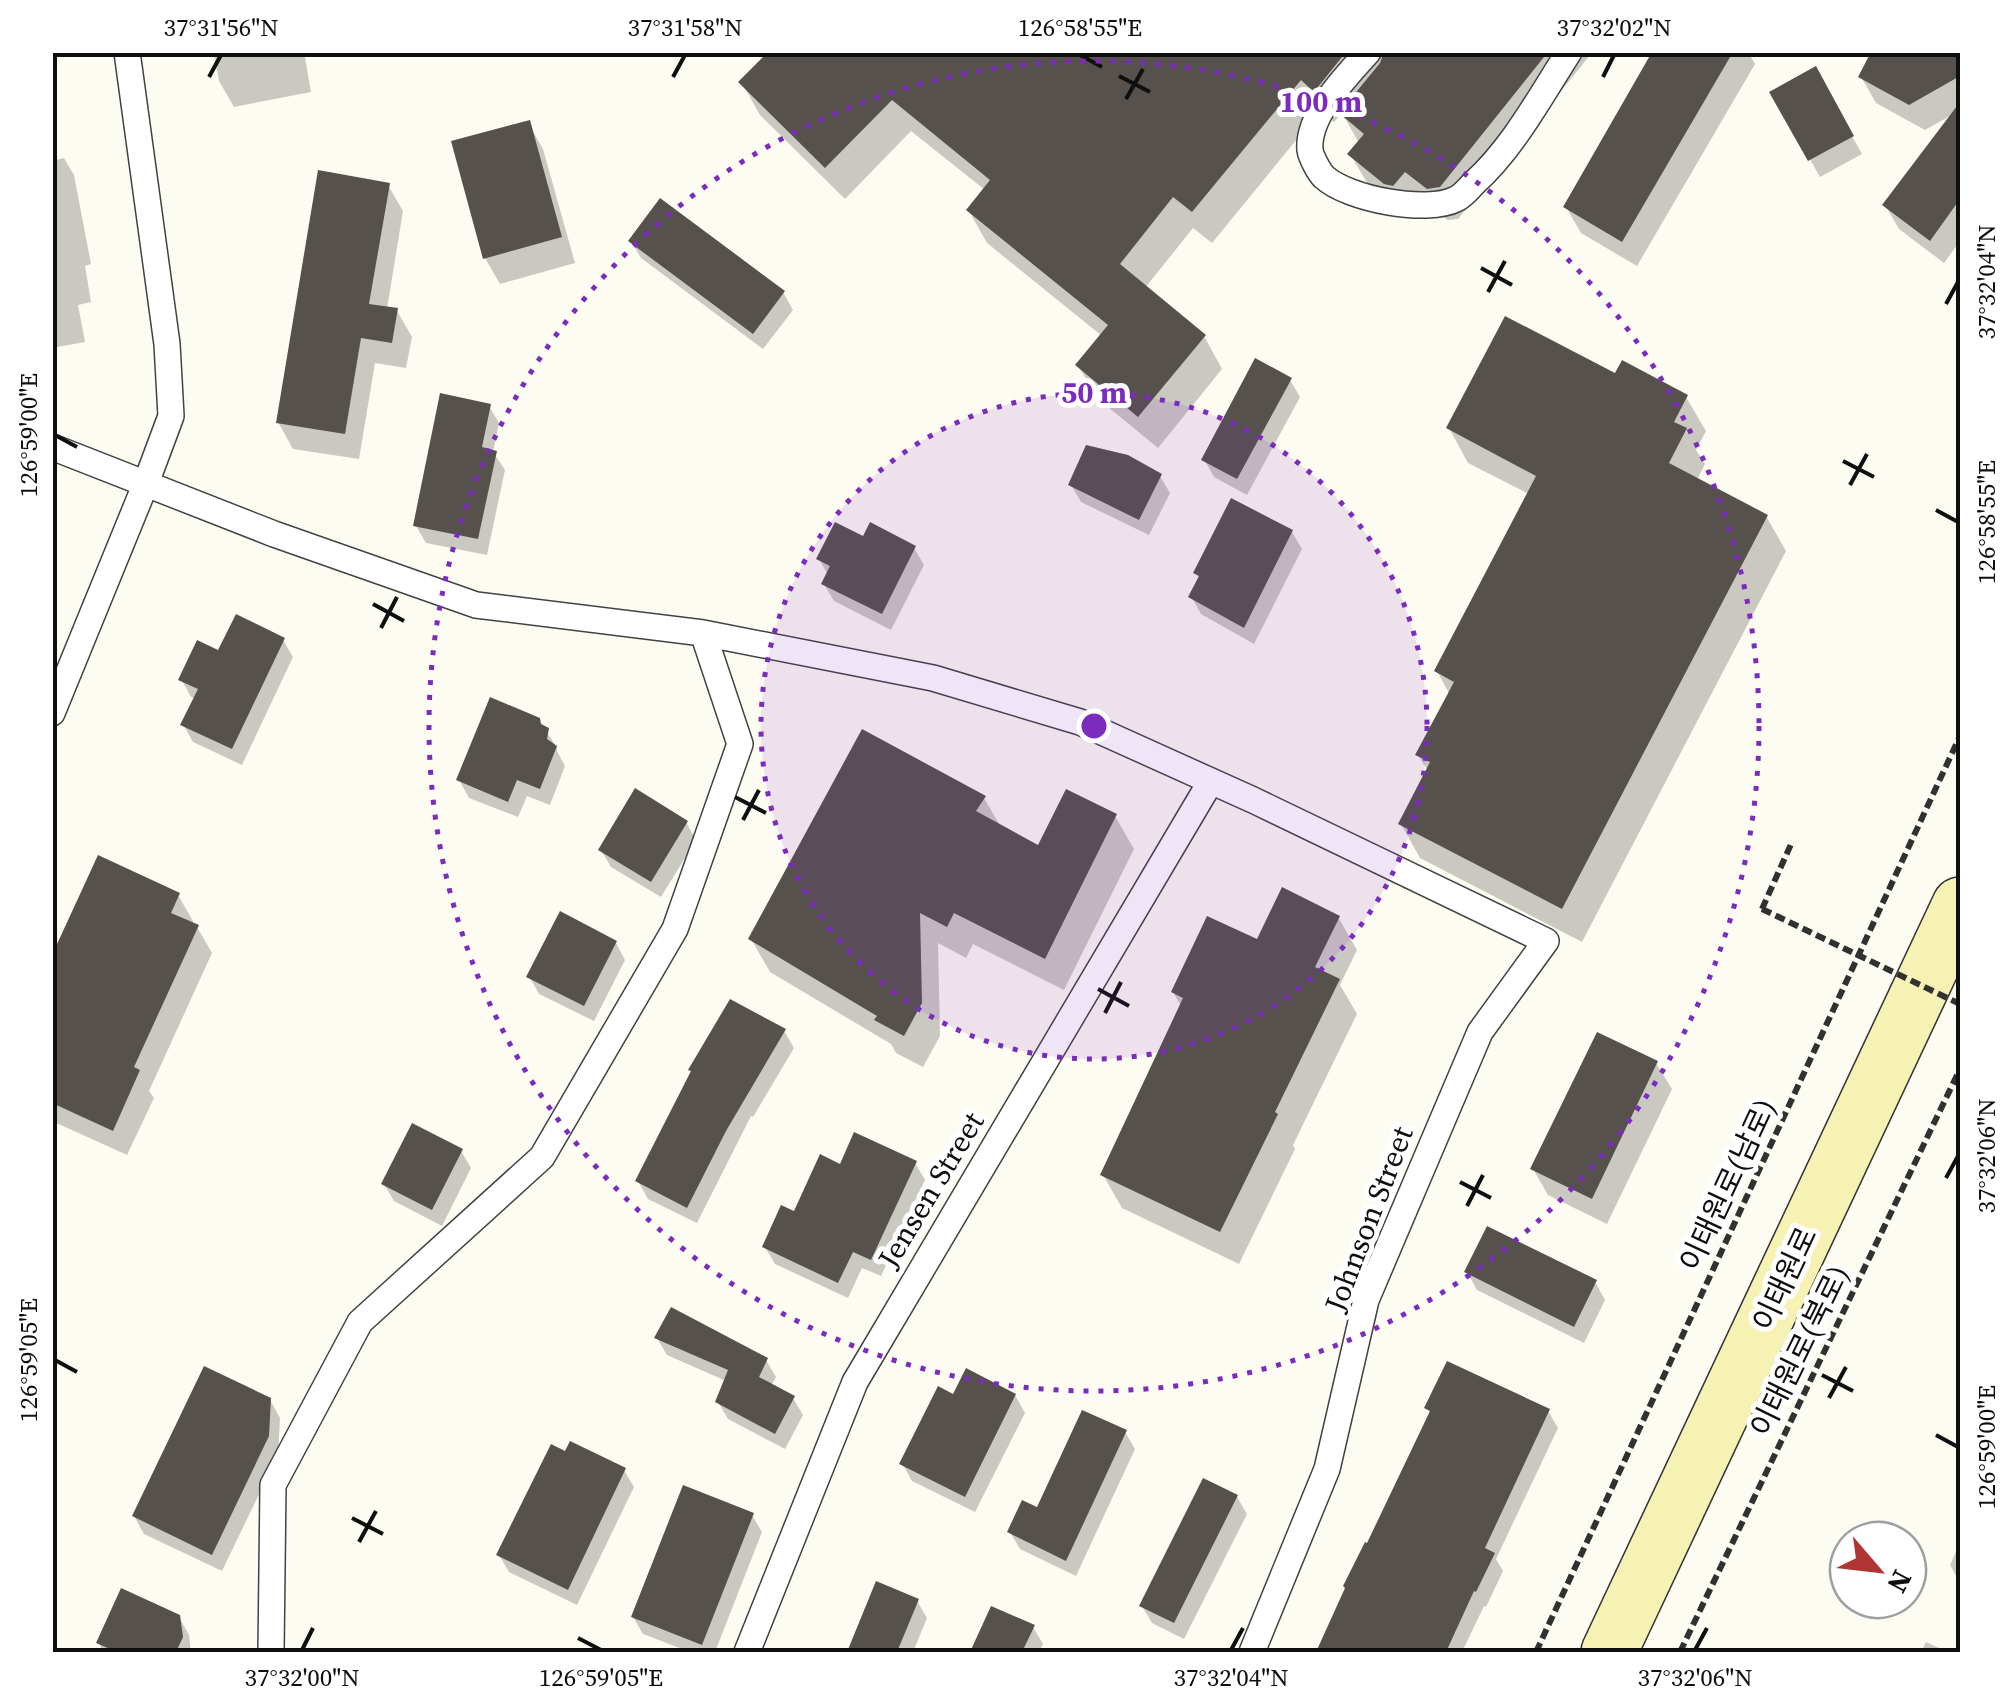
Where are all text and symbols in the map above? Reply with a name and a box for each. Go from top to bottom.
text: 37°31'56"N [163,10,279,44]
text: 37°31'58"N [627,10,743,44]
text: 126°58'55"E [1018,10,1142,44]
text: 37°32'02"N [1556,10,1672,44]
text: 100 m [1280,81,1362,122]
text: 37°32'04"N [1969,224,2003,340]
text: 50 m [1061,372,1127,413]
text: 126°59'00"E [11,373,45,497]
text: 126°58'55"E [1969,460,2003,584]
centre of rings [1076,708,1112,744]
street label: 이태원로(남로) [1672,1093,1784,1277]
text: 37°32'06"N [1969,1098,2003,1214]
street label: Jensen Street [867,1104,993,1276]
street label: Johnson Street [1314,1120,1423,1318]
street label: 이태원로 [1745,1221,1825,1337]
street label: 이태원로(북로) [1740,1258,1859,1443]
text: 126°59'05"E [11,1298,45,1422]
text: 126°59'00"E [1969,1385,2003,1509]
north arrow [1828,1520,1928,1620]
text: N [1879,1564,1922,1600]
text: 37°32'00"N [244,1660,360,1694]
text: 126°59'05"E [539,1660,663,1694]
text: 37°32'04"N [1173,1660,1289,1694]
text: 37°32'06"N [1637,1660,1753,1694]

